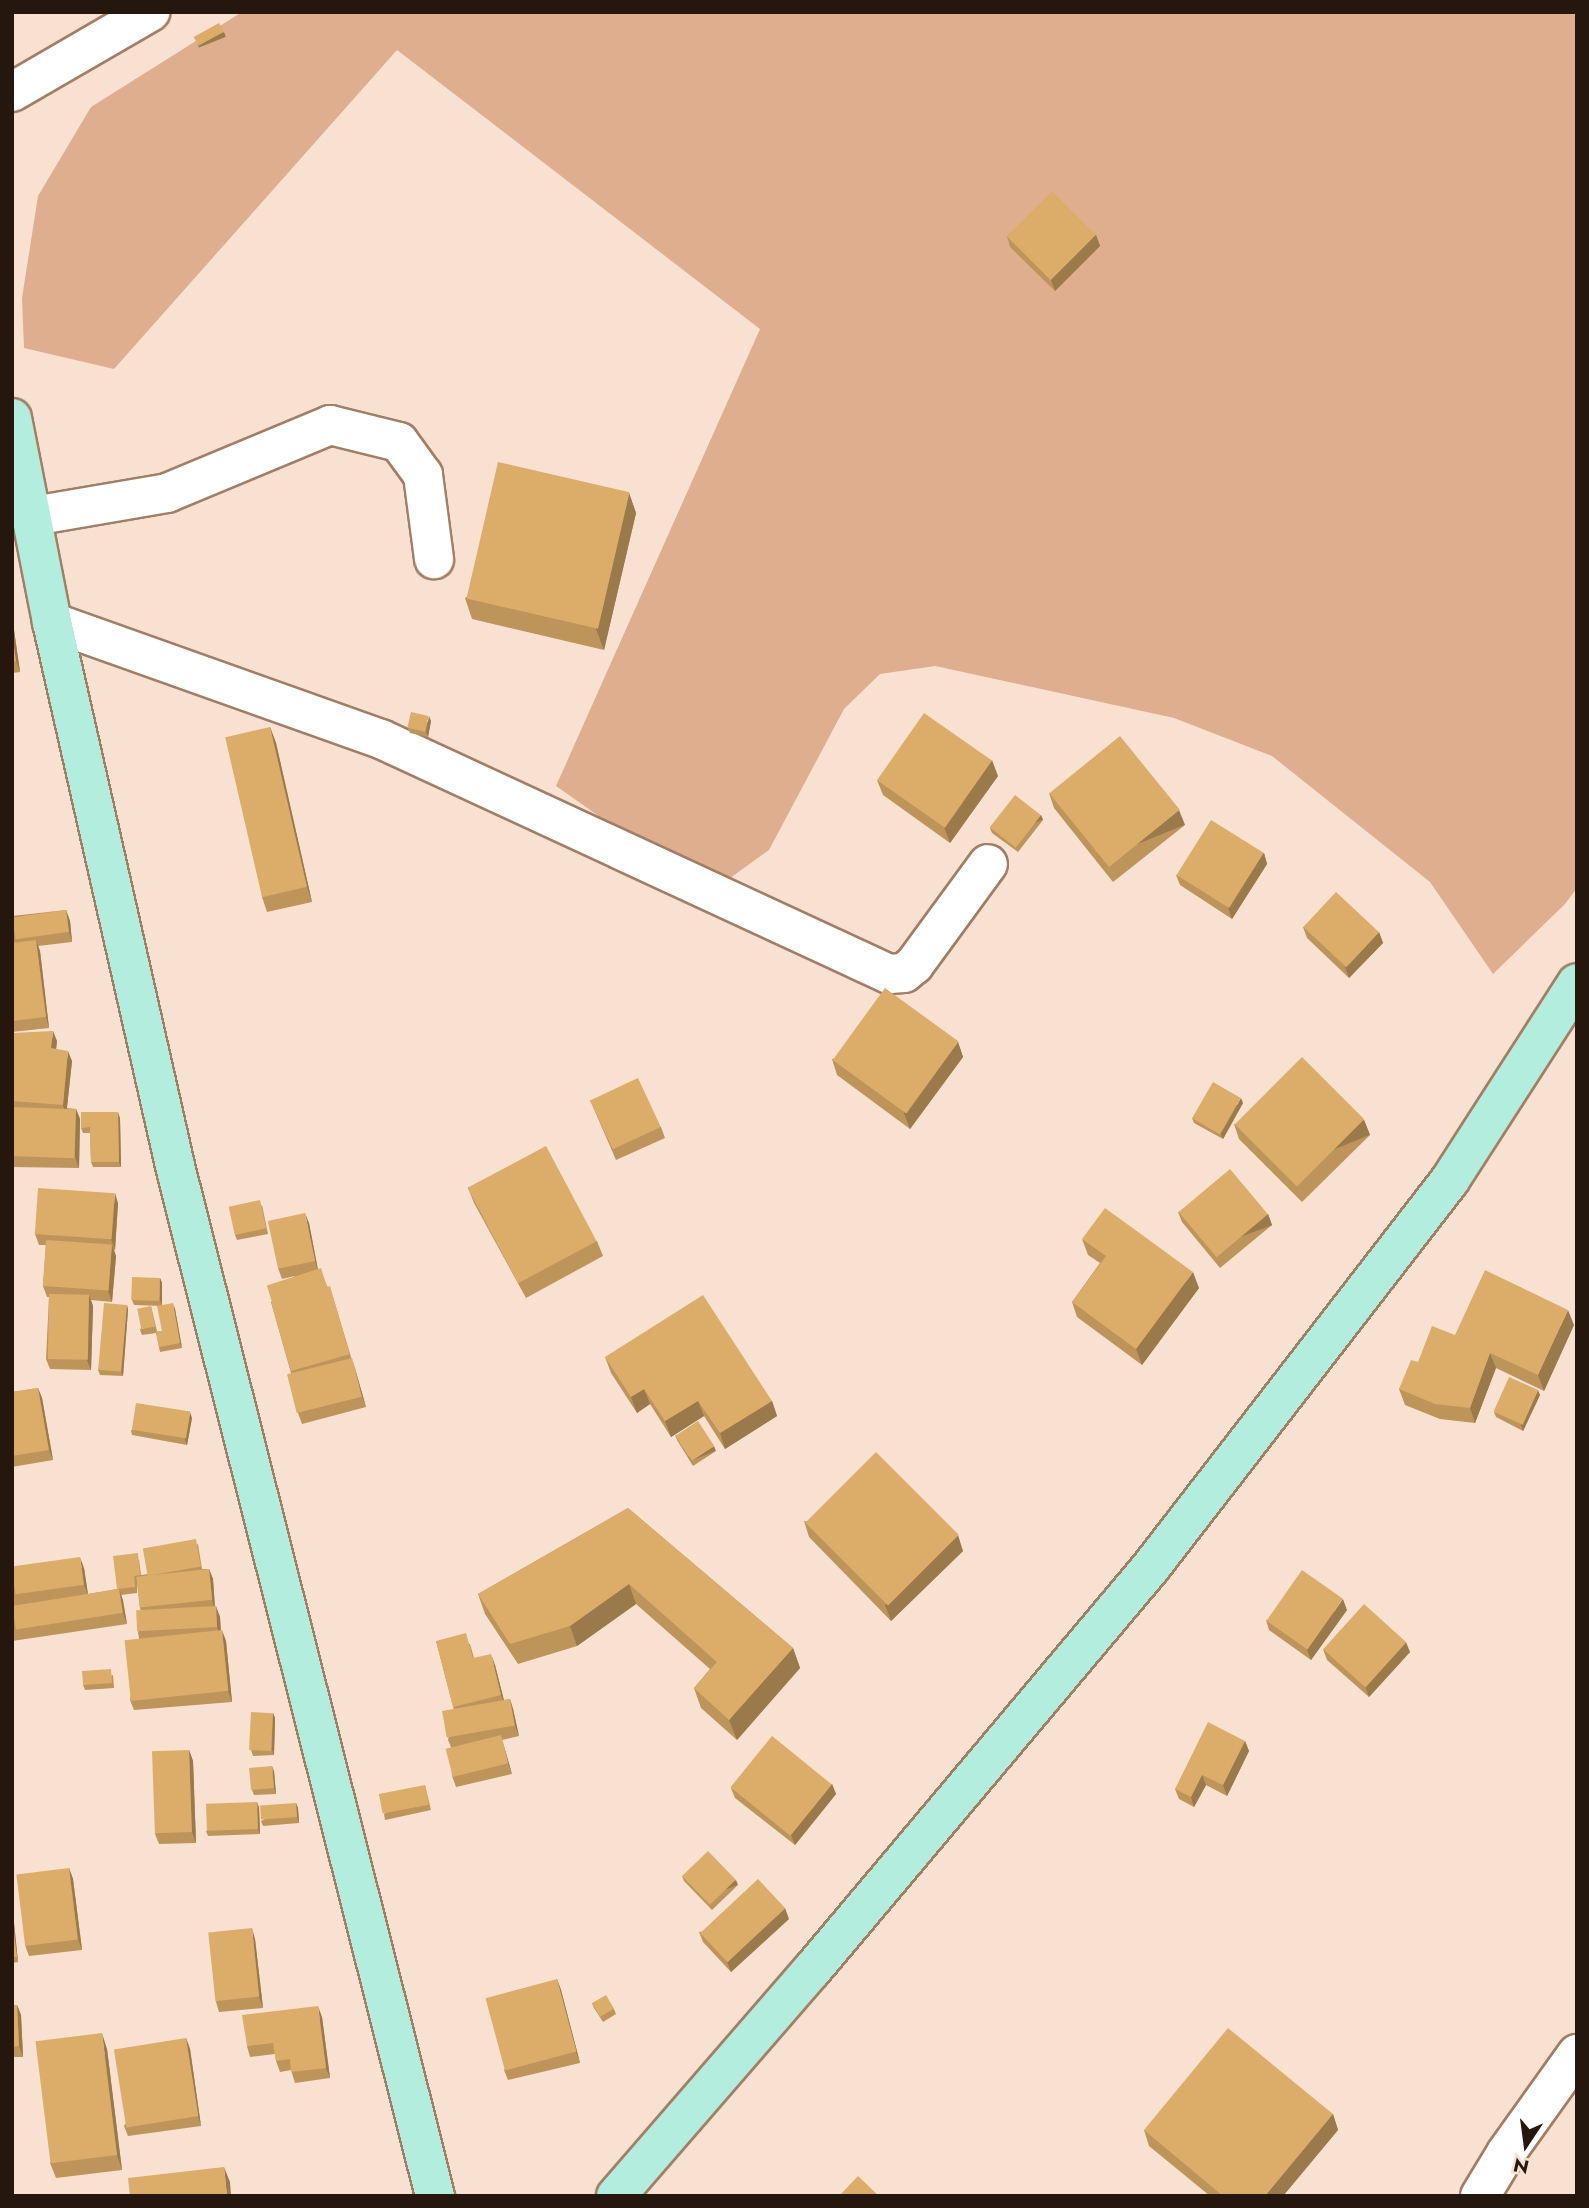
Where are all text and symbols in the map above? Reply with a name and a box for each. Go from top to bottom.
north arrow [1491,2110,1561,2180]
text: N [1511,2151,1532,2181]

